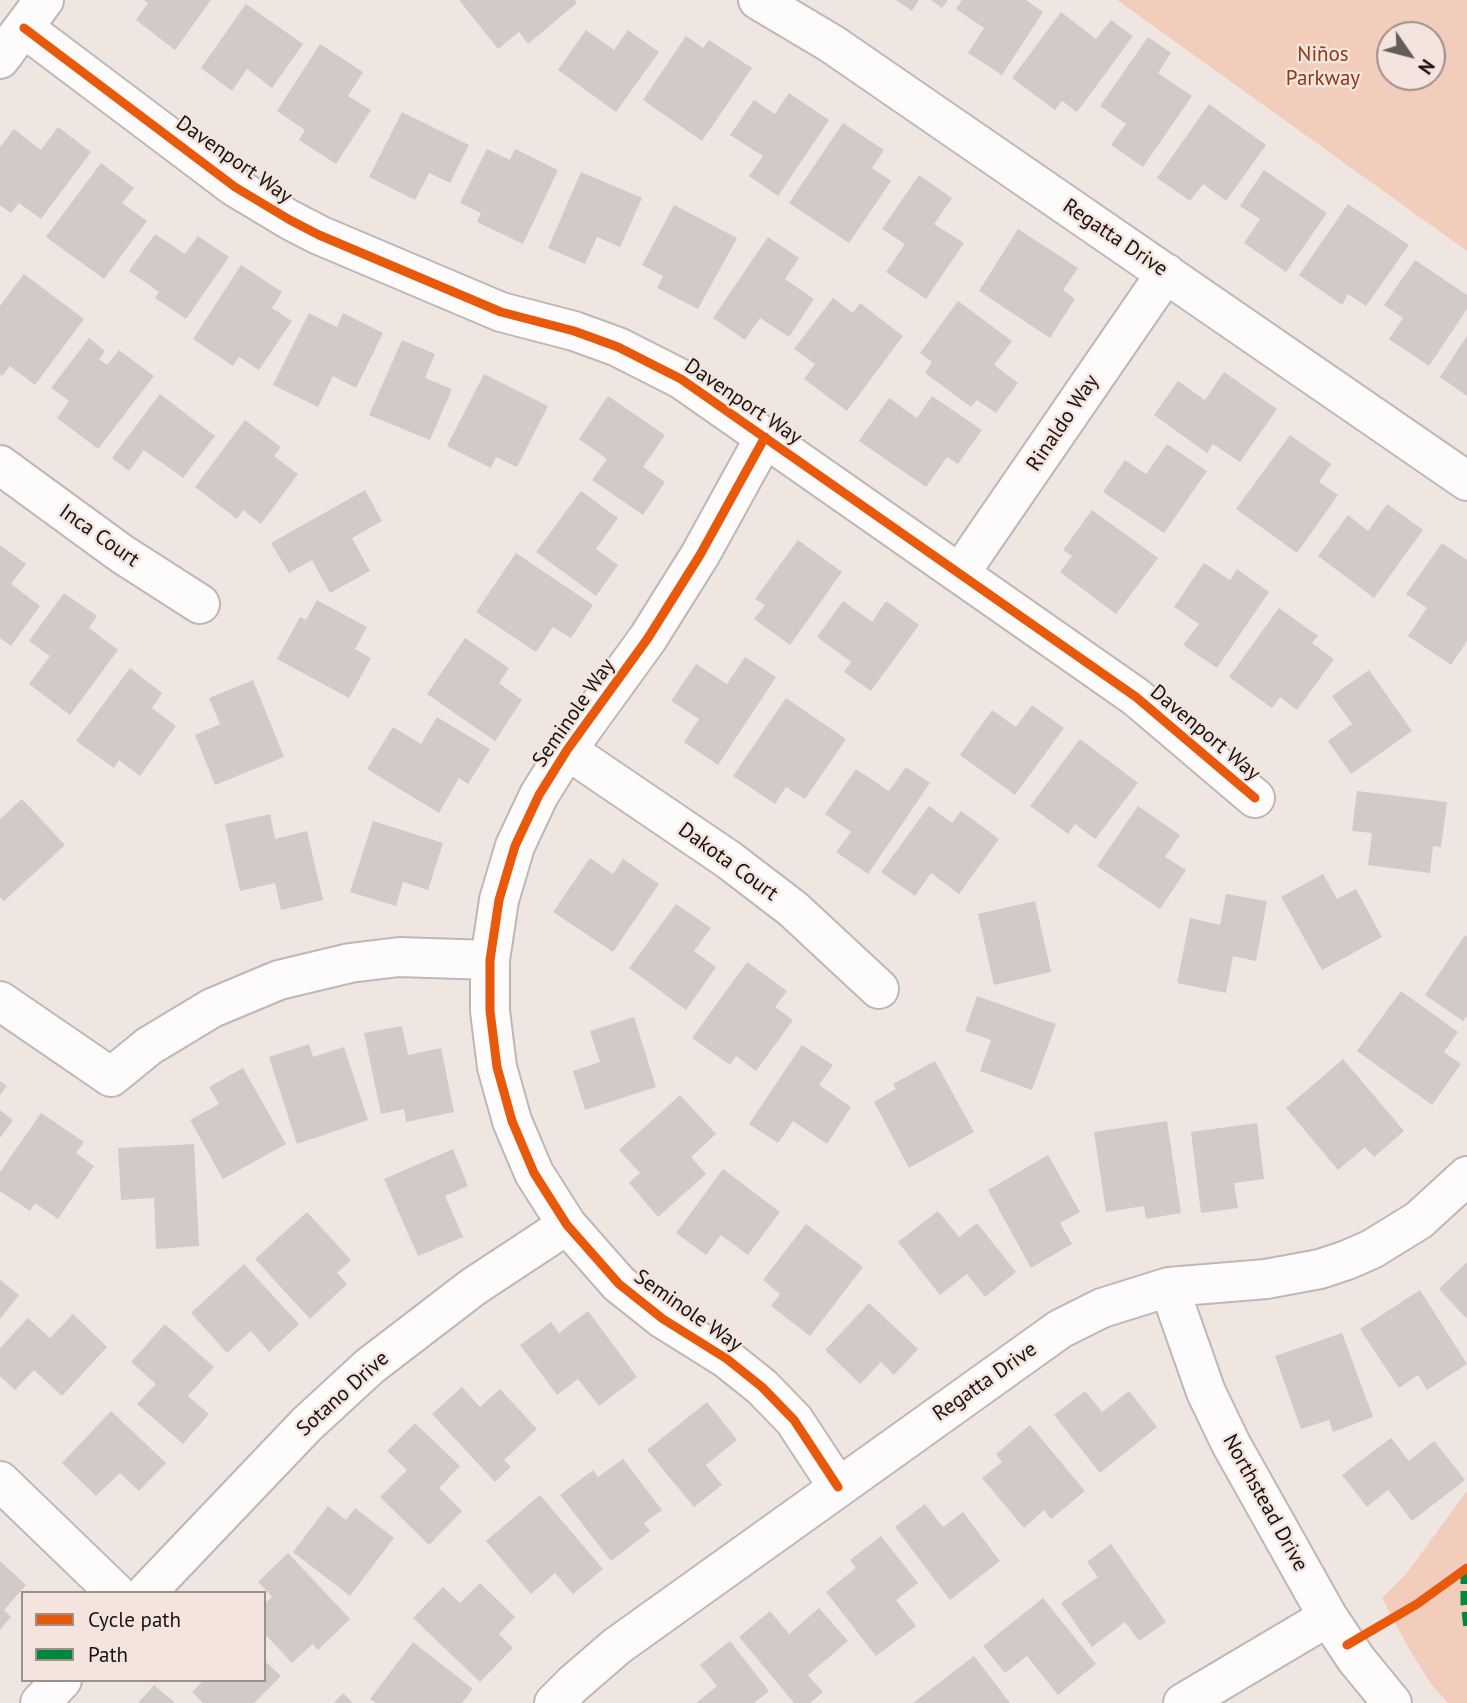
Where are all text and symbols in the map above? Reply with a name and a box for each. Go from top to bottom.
north arrow [1376,21,1446,91]
park label: Niños Parkway [1286,42,1360,92]
text: N [1413,55,1440,79]
street label: Davenport Way [171,111,297,209]
street label: Regatta Drive [1058,194,1172,282]
street label: Davenport Way [680,354,806,450]
street label: Rinaldo Way [1022,370,1104,476]
street label: Inca Court [54,499,144,573]
street label: Seminole Way [527,654,621,772]
street label: Davenport Way [1145,680,1265,786]
street label: Dakota Court [673,817,783,907]
street label: Seminole Way [629,1264,747,1358]
street label: Regatta Drive [928,1337,1042,1427]
street label: Sotano Drive [292,1346,394,1442]
street label: Northstead Drive [1217,1430,1313,1576]
legend [21,1591,266,1682]
text: Cycle path [88,1606,181,1633]
text: Path [88,1641,128,1668]

